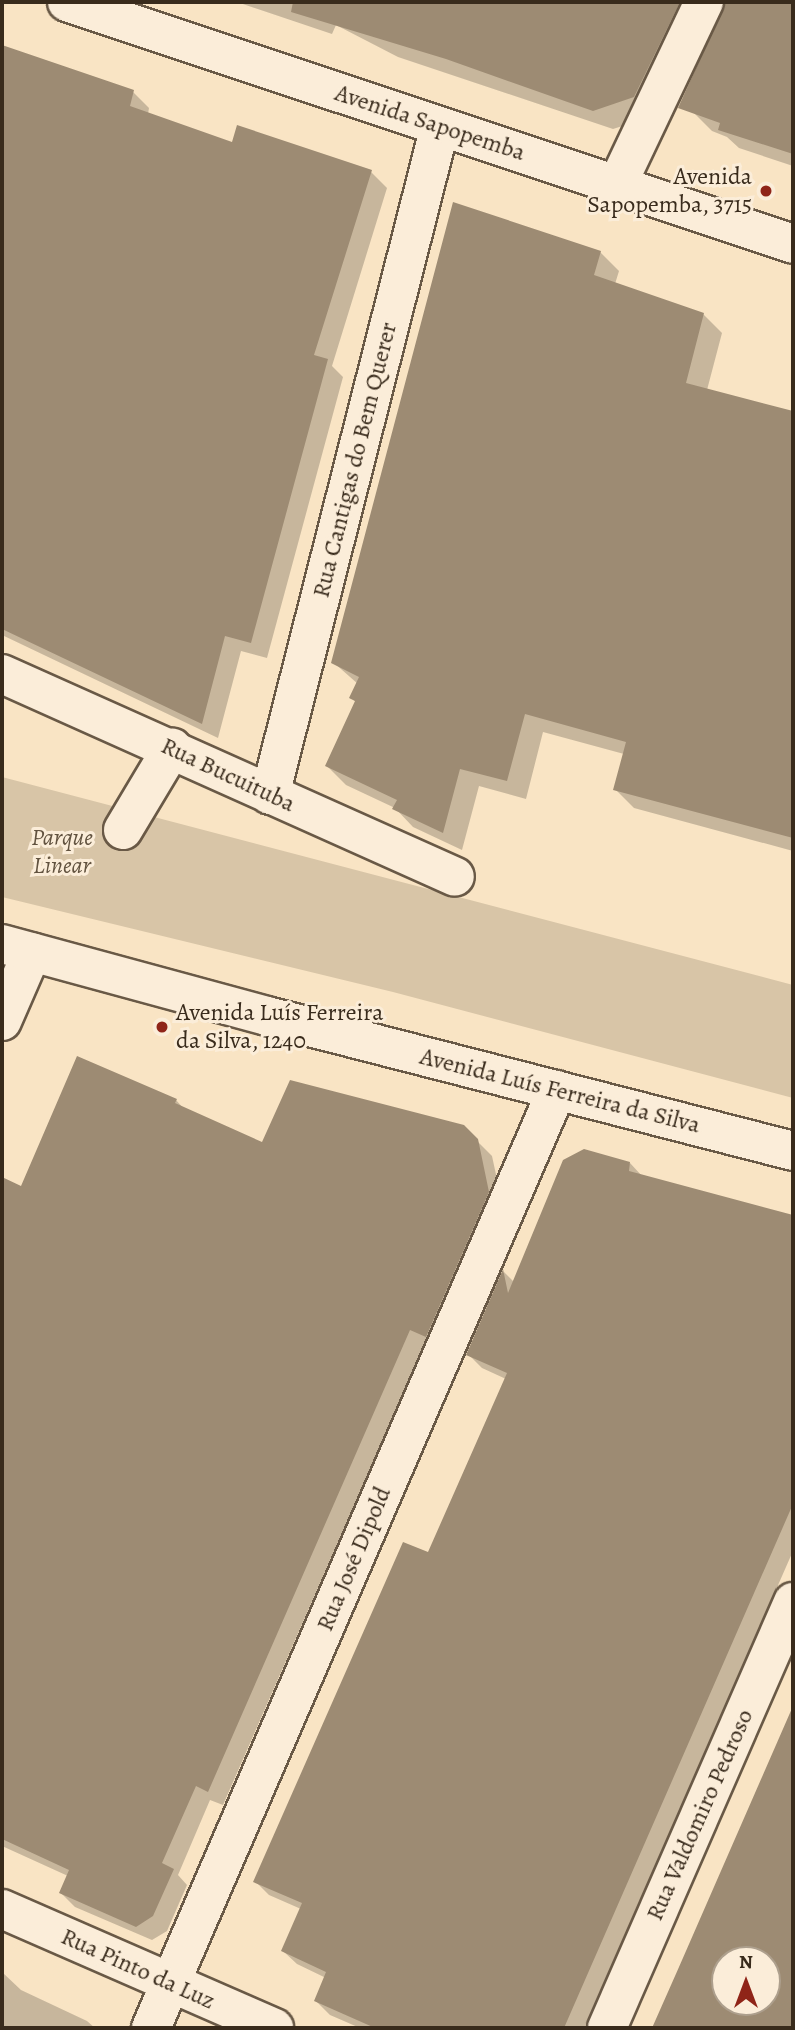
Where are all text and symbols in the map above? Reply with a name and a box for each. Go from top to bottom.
street label: Avenida Sapopemba [331,79,529,167]
place label: Avenida Sapopemba, 3715 [587,163,752,219]
marker: Avenida Sapopemba, 3715 [758,183,774,199]
street label: Rua Cantigas do Bem Querer [307,319,403,601]
street label: Rua Bucuituba [156,731,300,819]
park label: Parque Linear [31,824,93,880]
place label: Avenida Luís Ferreira da Silva, 1240 [176,999,383,1055]
marker: Avenida Luís Ferreira da Silva, 1240 [154,1019,170,1035]
street label: Avenida Luís Ferreira da Silva [417,1042,703,1140]
street label: Rua José Dipold [311,1483,397,1635]
street label: Rua Valdomiro Pedroso [640,1705,760,1925]
street label: Rua Pinto da Luz [57,1922,219,2016]
north arrow [711,1946,781,2016]
text: N [739,1949,753,1975]

